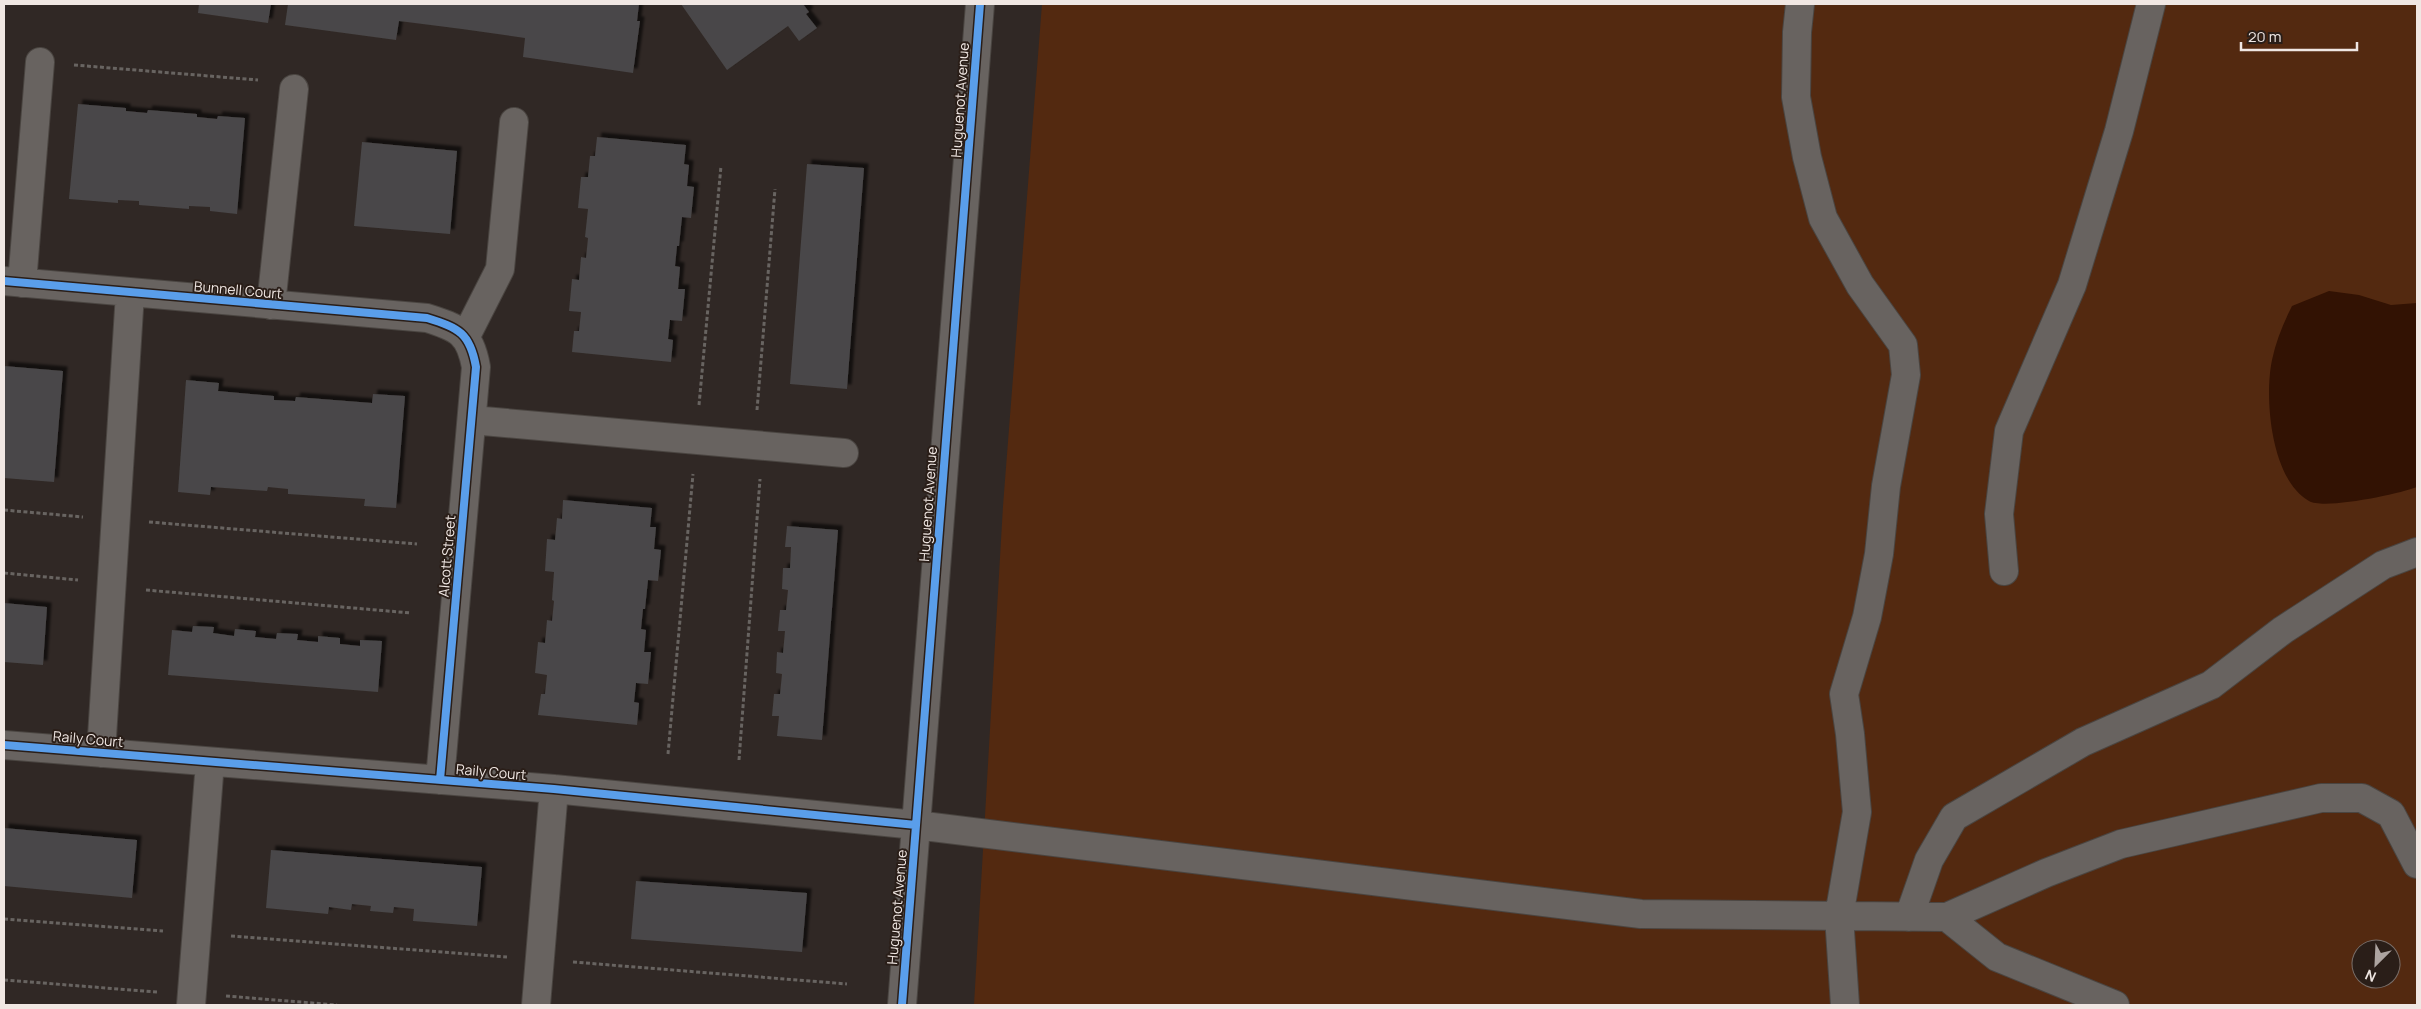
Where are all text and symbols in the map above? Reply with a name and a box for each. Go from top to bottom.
scale bar [2241,20,2357,52]
text: 20 m [2248,26,2281,47]
street label: Huguenot Avenue [946,42,973,158]
street label: Bunnell Court [193,276,283,303]
street label: Huguenot Avenue [914,446,941,562]
street label: Alcott Street [433,514,460,598]
street label: Raily Court [52,726,124,751]
street label: Raily Court [455,759,527,784]
street label: Huguenot Avenue [882,849,911,965]
north arrow [2351,939,2401,989]
text: N [2362,966,2379,987]

